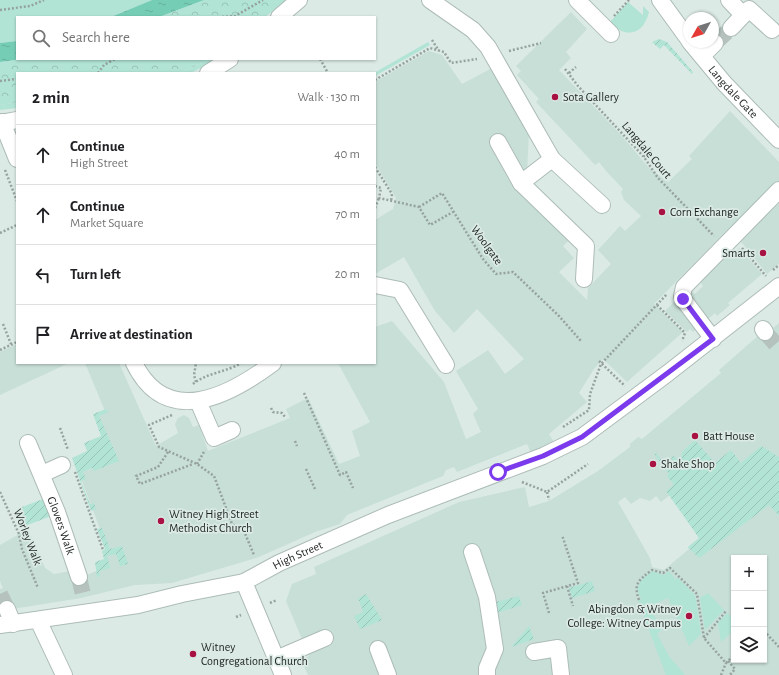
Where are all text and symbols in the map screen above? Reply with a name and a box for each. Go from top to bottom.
north arrow [683,12,719,48]
search box [16,16,376,60]
icon: search [30,27,52,49]
text: Search here [62,30,130,45]
street label: Langdale Gate [706,63,760,120]
text: 2 min [32,89,70,106]
text: Walk · 130 m [297,91,360,104]
place label: Sota Gallery [563,91,619,104]
marker: Sota Gallery [550,92,560,102]
street label: Langdale Court [620,119,674,181]
text: Continue [70,139,125,154]
icon: ahead [32,144,54,166]
text: 40 m [334,148,360,161]
text: High Street [70,157,128,170]
text: Continue [70,199,125,214]
icon: ahead [32,204,54,226]
place label: Corn Exchange [670,206,739,218]
marker: Corn Exchange [657,207,667,217]
text: 70 m [335,208,360,221]
text: Market Square [70,217,143,230]
street label: Woolgate [469,223,505,267]
place label: Smarts [722,247,755,259]
marker: Smarts [758,248,768,258]
icon: left [32,264,54,286]
text: Turn left [70,267,121,282]
text: 20 m [335,268,360,281]
route end [674,290,692,308]
icon: arrive [32,324,54,346]
text: Arrive at destination [70,327,193,342]
place label: Batt House [703,430,755,442]
marker: Batt House [690,431,700,441]
place label: Shake Shop [661,458,715,470]
marker: Shake Shop [648,459,658,469]
route start [489,463,507,481]
street label: Glovers Walk [45,495,77,557]
street label: Worley Walk [11,507,44,568]
place label: Witney High Street Methodist Church [169,508,259,534]
marker: Witney High Street Methodist Church [156,516,166,526]
street label: High Street [270,539,325,571]
map controls [731,555,767,663]
button: + [731,555,767,591]
button: − [731,591,767,627]
place label: Abingdon & Witney College: Witney Campus [567,603,681,630]
marker: Abingdon & Witney College: Witney Campus [684,611,694,621]
button: layers [731,627,767,663]
place label: Witney Congregational Church [201,641,308,667]
marker: Witney Congregational Church [188,649,198,659]

